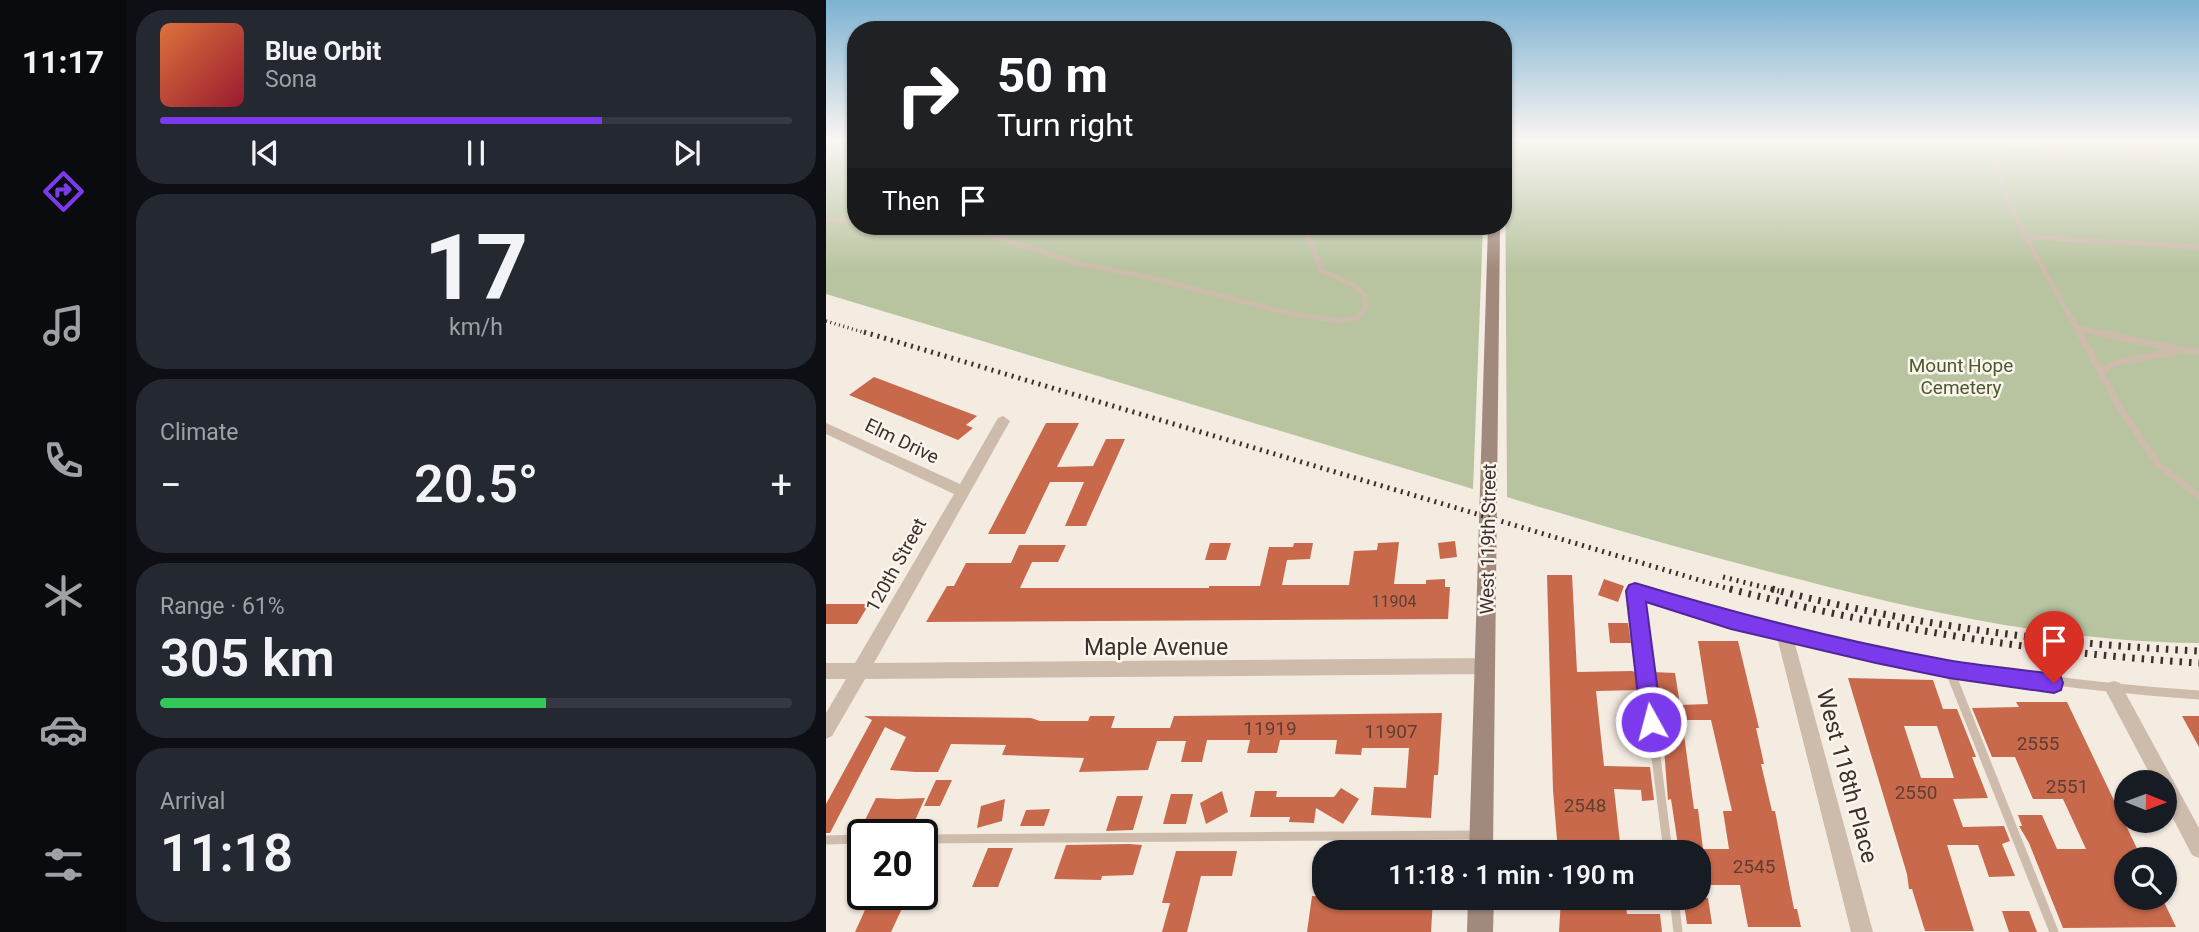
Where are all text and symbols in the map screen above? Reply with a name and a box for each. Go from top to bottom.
text: Blue Orbit [265,36,381,66]
text: 11:17 [22,43,104,81]
text: 50 m [997,47,1108,104]
icon: right [882,49,973,140]
text: Sona [265,66,317,93]
text: Turn right [997,106,1133,144]
icon: previous [246,134,284,172]
icon: pause [457,134,495,172]
icon: next [668,134,706,172]
icon: directions [39,167,88,216]
icon: arrive [954,182,992,220]
text: Then [882,186,940,216]
text: 17 [424,215,528,321]
icon: music [39,301,88,350]
text: km/h [449,314,503,341]
park label: Mount Hope Cemetery [1909,354,2013,399]
street label: Elm Drive [861,413,943,469]
text: Climate [160,419,239,446]
icon: phone [39,436,88,485]
text: 20.5° [414,454,538,515]
text: − [160,463,182,507]
text: + [770,463,792,507]
street label: West 119th Street [1475,463,1501,615]
street label: 120th Street [861,514,931,616]
icon: climate [39,571,88,620]
house number: 11904 [1372,592,1416,611]
text: Range · 61% [160,593,285,620]
pin [2024,611,2084,683]
icon: arrive [2035,622,2073,660]
text: 305 km [160,628,335,689]
street label: Maple Avenue [1084,634,1228,661]
position arrow [1614,685,1688,759]
street label: West 118th Place [1811,686,1883,866]
icon: car [39,705,88,754]
house number: 11919 [1243,717,1297,740]
house number: 11907 [1364,720,1418,743]
house number: 2555 [2017,732,2059,755]
north arrow [2114,770,2177,833]
map controls [2114,770,2177,910]
house number: 2551 [2046,775,2088,798]
house number: 2550 [1895,781,1937,804]
text: Arrival [160,788,225,815]
house number: 2548 [1564,794,1606,817]
speed limit sign: 20 [847,819,938,910]
text: 11:18 [160,823,293,884]
icon: filters [39,840,88,889]
button: search [2114,847,2177,910]
house number: 2545 [1733,855,1775,878]
text: 11:18 · 1 min · 190 m [1388,860,1635,890]

